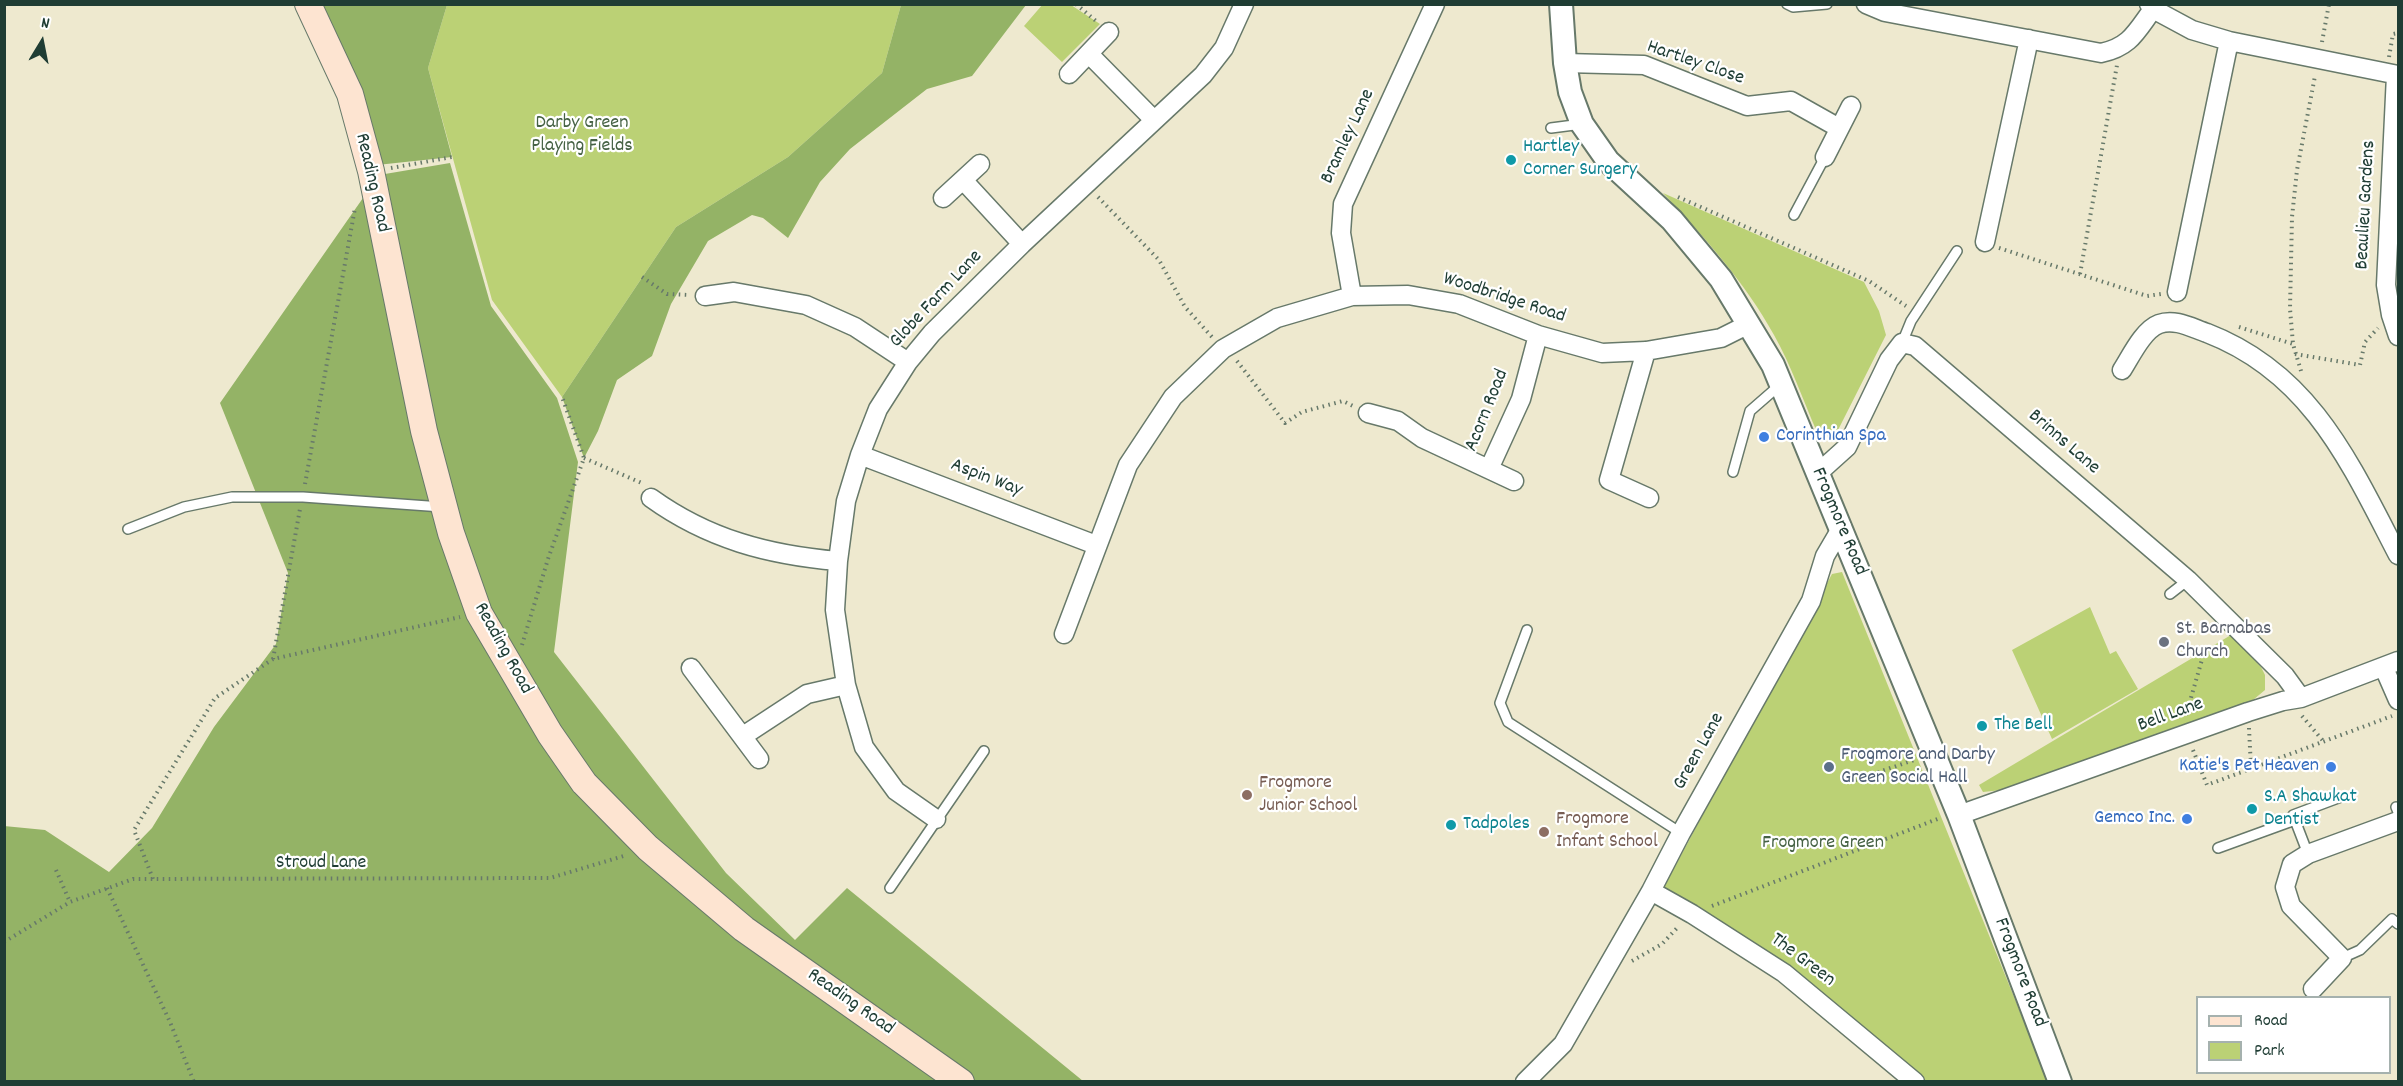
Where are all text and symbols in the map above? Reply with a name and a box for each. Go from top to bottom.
north arrow [12,12,72,72]
text: N [39,12,51,36]
street label: Hartley Close [1643,36,1747,92]
street label: Bramley Lane [1317,86,1381,188]
park label: Darby Green Playing Fields [531,112,633,159]
street label: Reading Road [348,131,394,235]
place label: Hartley Corner Surgery [1523,136,1637,183]
street label: Beaulieu Gardens [2352,140,2382,270]
marker: Hartley Corner Surgery [1504,153,1518,167]
street label: Globe Farm Lane [885,246,989,354]
street label: Woodbridge Road [1440,268,1568,330]
street label: Acorn Road [1461,366,1515,456]
street label: Brinns Lane [2022,405,2104,481]
place label: Corinthian Spa [1776,425,1886,449]
marker: Corinthian Spa [1757,430,1771,444]
street label: Aspin Way [947,454,1025,504]
street label: Frogmore Road [1805,464,1871,580]
street label: Reading Road [467,599,537,699]
place label: St. Barnabas Church [2176,618,2271,665]
marker: St. Barnabas Church [2157,635,2171,649]
street label: Bell Lane [2135,693,2207,739]
street label: Green Lane [1669,709,1731,795]
place label: The Bell [1994,714,2052,738]
marker: The Bell [1975,719,1989,733]
place label: Frogmore and Darby Green Social Hall [1841,744,1995,791]
place label: Katie's Pet Heaven [2179,755,2319,779]
marker: Frogmore and Darby Green Social Hall [1822,760,1836,774]
marker: Katie's Pet Heaven [2324,760,2338,774]
place label: Frogmore Junior School [1259,772,1357,819]
place label: S.A Shawkat Dentist [2264,786,2357,833]
marker: Frogmore Junior School [1240,788,1254,802]
marker: S.A Shawkat Dentist [2245,802,2259,816]
place label: Gemco Inc. [2094,807,2175,831]
place label: Frogmore Infant School [1556,808,1658,855]
marker: Gemco Inc. [2180,812,2194,826]
place label: Tadpoles [1463,813,1530,837]
marker: Tadpoles [1444,818,1458,832]
marker: Frogmore Infant School [1537,825,1551,839]
park label: Frogmore Green [1762,832,1884,856]
street label: Stroud Lane [276,852,366,876]
street label: Frogmore Road [1987,915,2051,1031]
street label: The Green [1765,929,1839,993]
street label: Reading Road [802,964,898,1042]
legend [2196,996,2391,1074]
text: Road [2254,1009,2288,1034]
text: Park [2254,1039,2285,1064]

